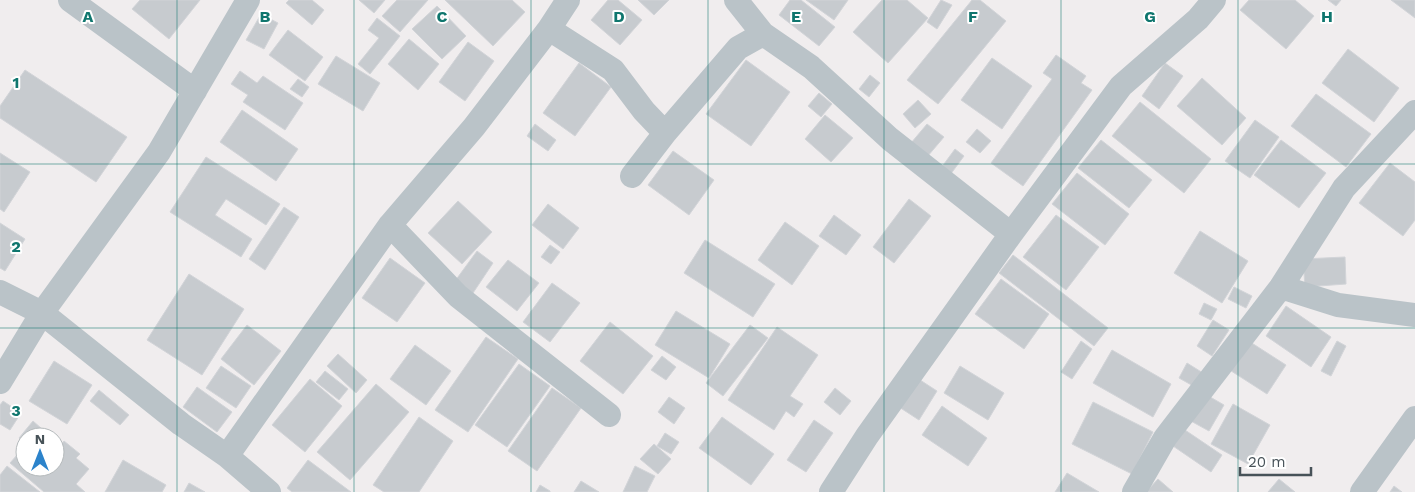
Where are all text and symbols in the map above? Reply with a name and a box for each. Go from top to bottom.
text: A [83,7,94,26]
text: B [260,7,271,26]
text: C [437,7,448,26]
text: D [613,7,625,26]
text: E [791,7,801,26]
text: F [968,7,978,26]
text: G [1144,7,1156,26]
text: H [1321,7,1333,26]
text: 1 [13,73,19,92]
text: 2 [11,237,21,256]
text: 3 [11,401,21,420]
north arrow [15,427,65,477]
text: N [35,431,45,447]
scale bar [1240,444,1311,476]
text: 20 m [1248,453,1286,471]

